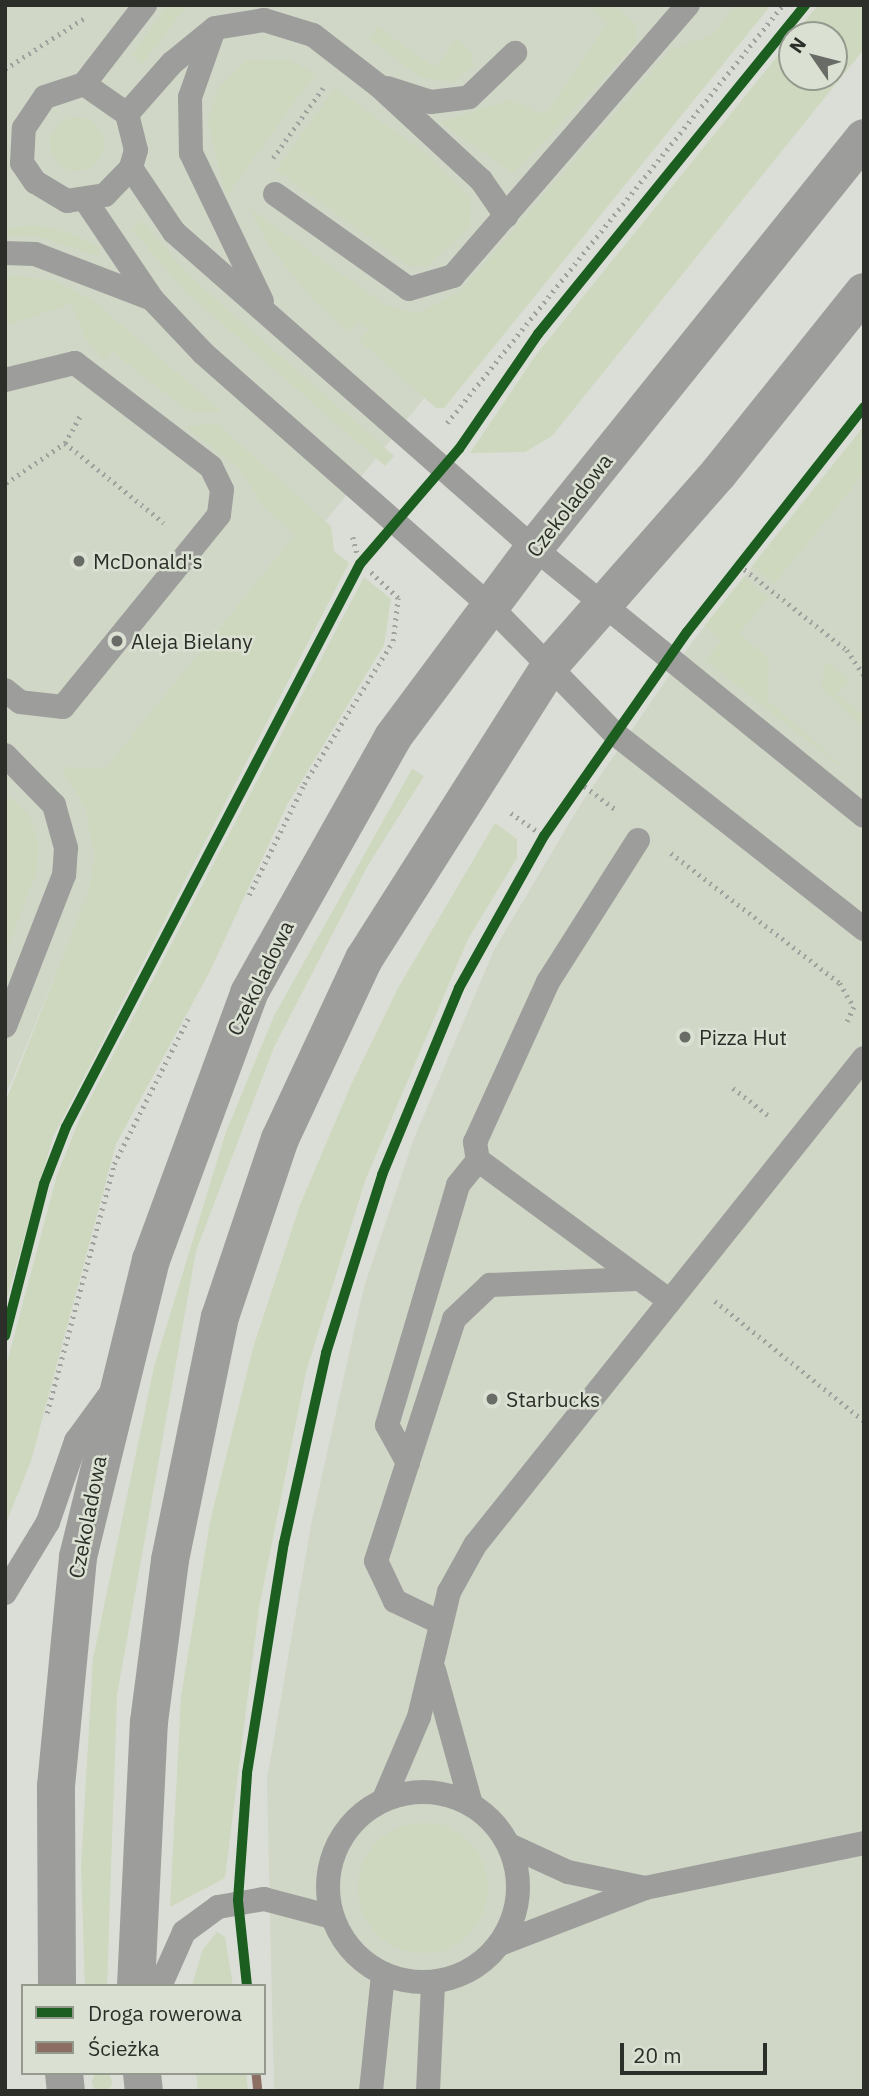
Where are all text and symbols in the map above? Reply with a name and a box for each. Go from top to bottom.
north arrow [778,21,848,91]
text: N [784,33,811,58]
street label: Czekoladowa [521,448,617,562]
place label: McDonald's [93,548,203,574]
marker: McDonald's [71,553,87,569]
place label: Aleja Bielany [131,628,253,654]
marker: Aleja Bielany [109,633,125,649]
street label: Czekoladowa [221,917,299,1039]
place label: Pizza Hut [699,1024,787,1050]
marker: Pizza Hut [677,1029,693,1045]
place label: Starbucks [506,1386,600,1412]
marker: Starbucks [484,1391,500,1407]
street label: Czekoladowa [63,1453,111,1581]
legend [21,1984,266,2075]
text: Droga rowerowa [88,1999,242,2027]
scale bar [624,2030,771,2074]
text: Ścieżka [88,2034,159,2062]
text: 20 m [633,2041,682,2069]

